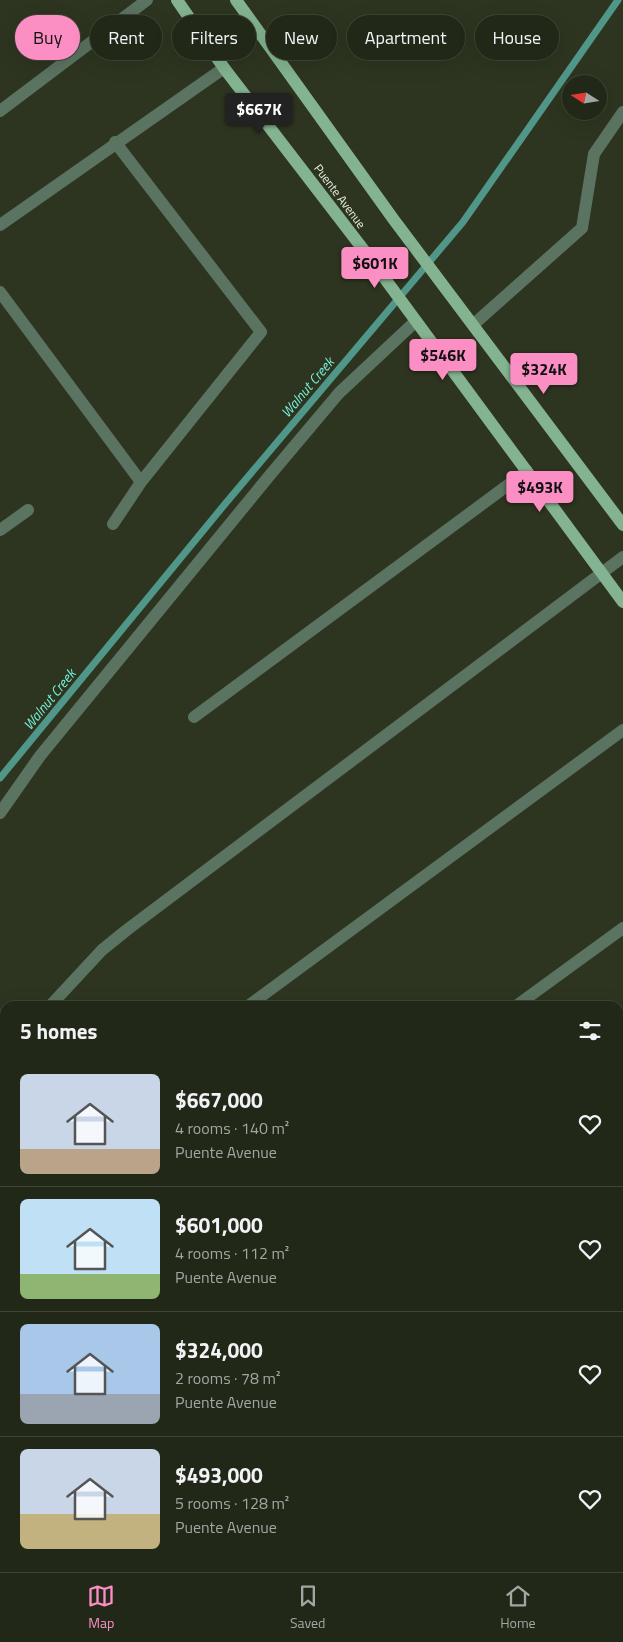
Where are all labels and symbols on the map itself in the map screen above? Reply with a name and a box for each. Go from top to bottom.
north arrow [562,75,608,120]
pin: $667K [224,92,294,135]
street label: Puente Avenue [309,160,371,232]
pin: $601K [340,246,410,289]
pin: $546K [408,338,478,381]
water label: Walnut Creek [275,351,340,422]
pin: $324K [509,352,579,395]
pin: $493K [505,470,575,513]
water label: Walnut Creek [18,663,81,734]

